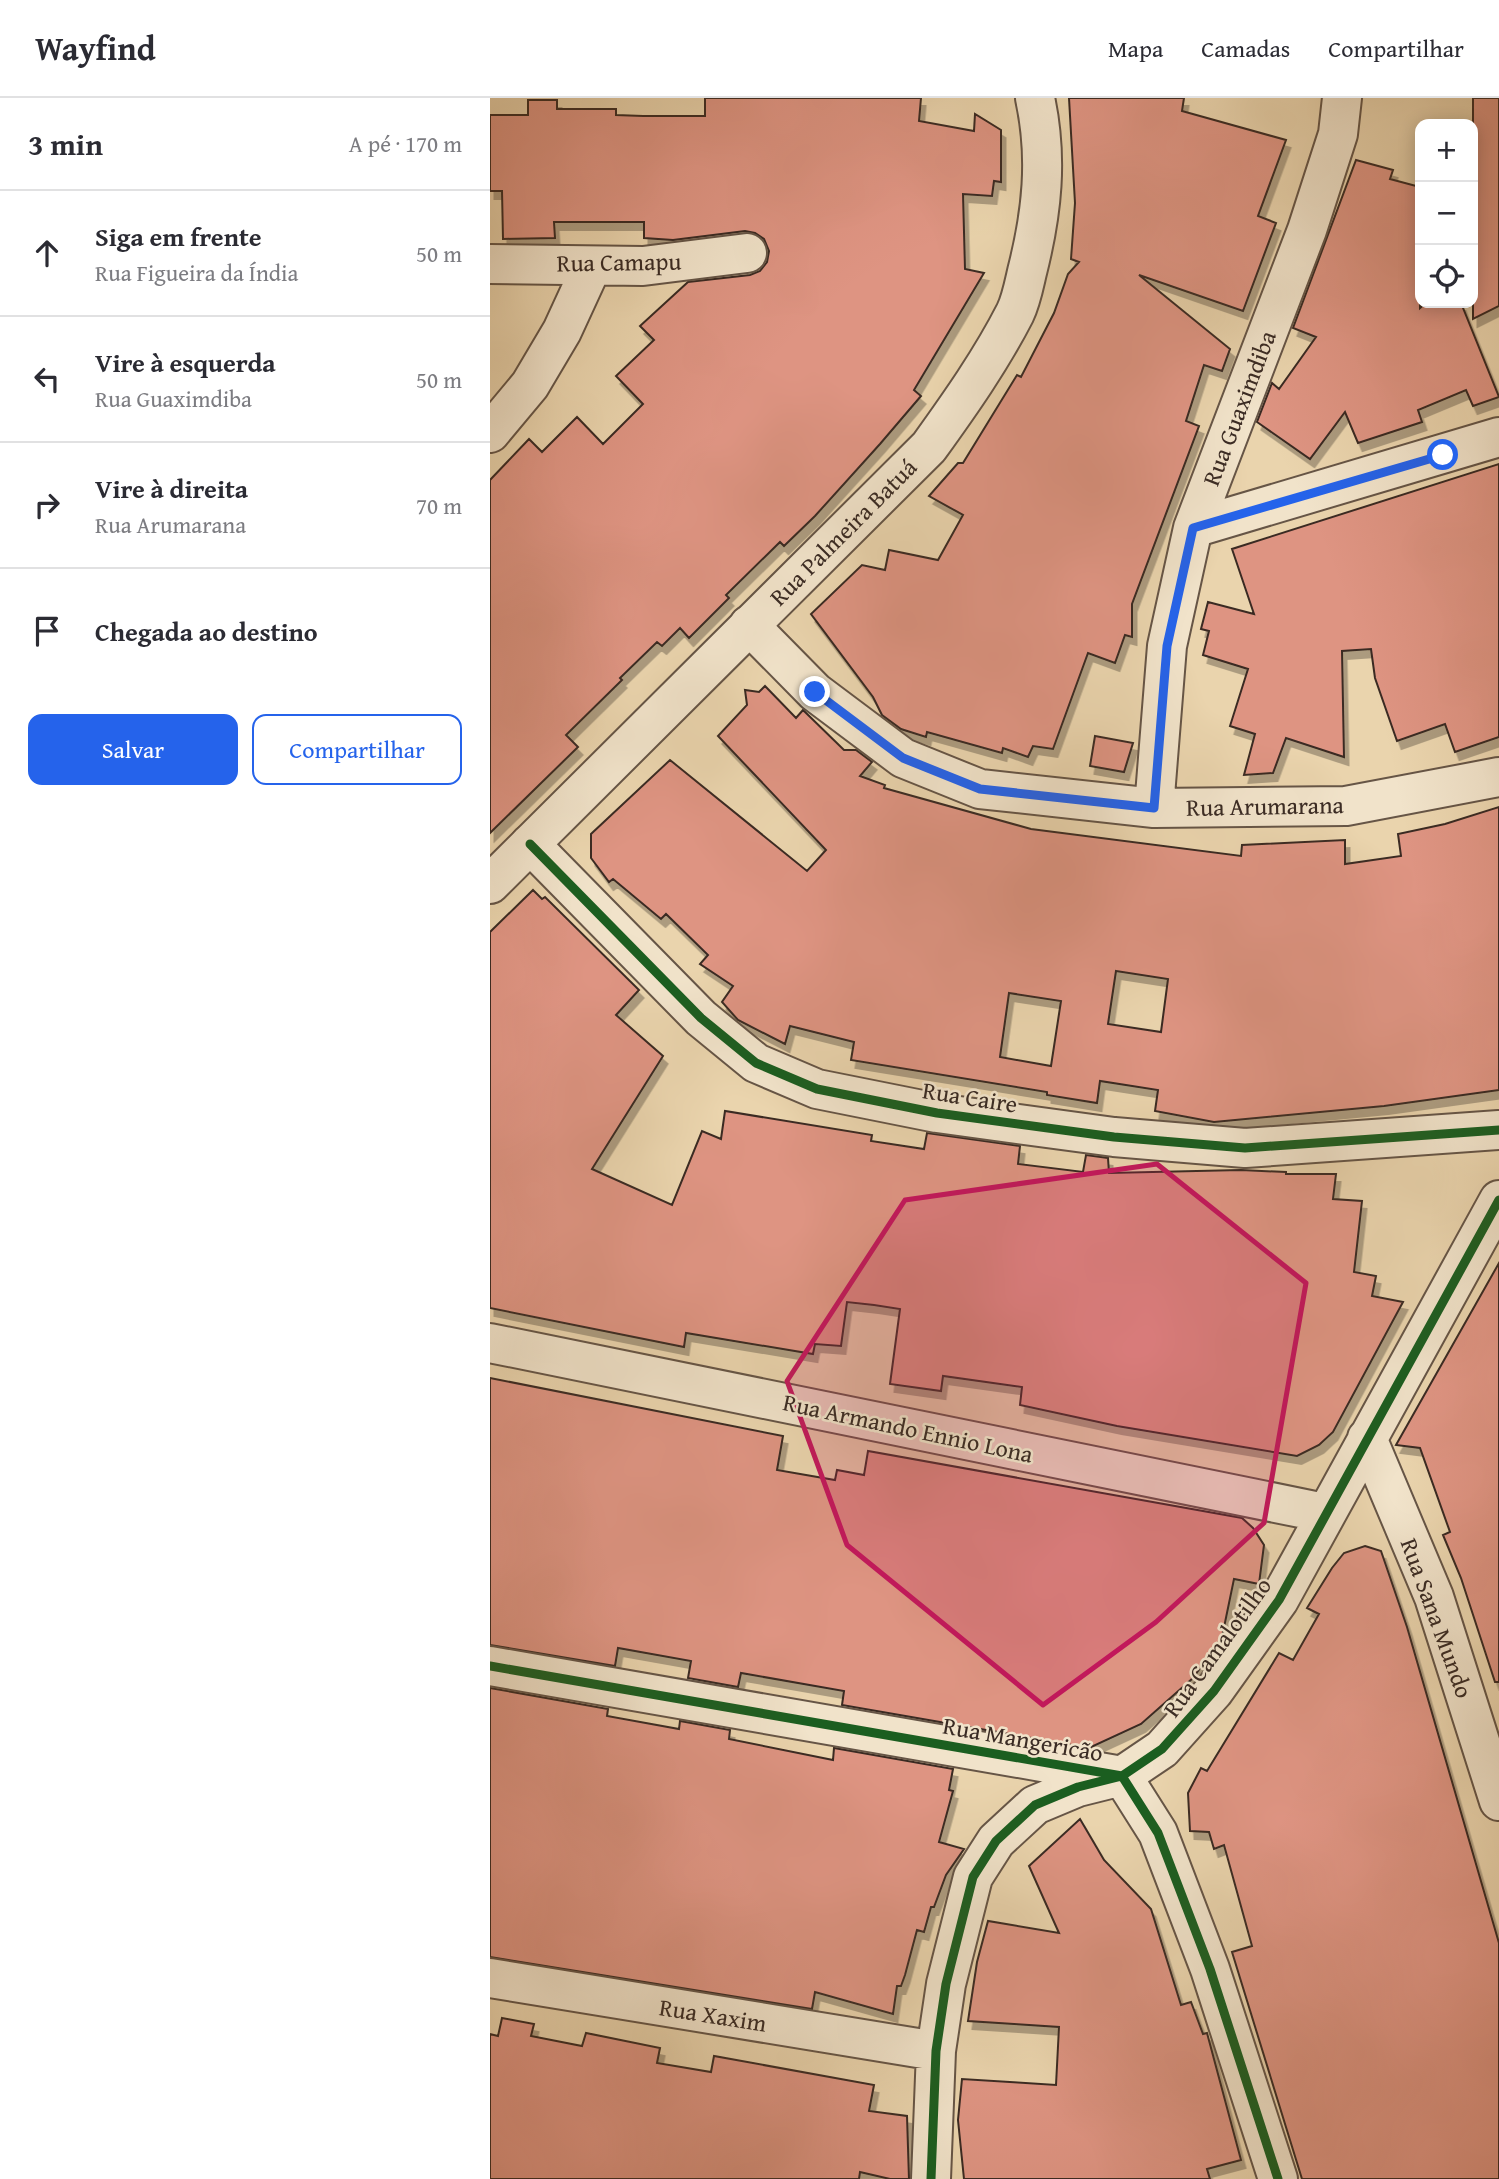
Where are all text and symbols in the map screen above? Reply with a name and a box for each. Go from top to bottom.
text: Wayfind [35,24,156,72]
text: Mapa [1108,31,1163,66]
text: Camadas [1201,31,1290,66]
text: Compartilhar [1328,31,1464,66]
map controls [1415,119,1478,308]
button: + [1415,119,1478,182]
text: 3 min [28,122,103,166]
text: A pé · 170 m [349,127,462,160]
button: − [1415,182,1478,245]
text: Siga em frente [95,217,262,256]
icon: ahead [28,234,66,272]
text: 50 m [416,237,462,270]
street label: Rua Camapu [556,243,682,281]
button: locate [1415,245,1478,308]
text: Rua Figueira da Índia [95,256,298,289]
street label: Rua Guaximdiba [1193,325,1285,491]
text: Vire à esquerda [95,343,276,382]
icon: left [28,360,66,398]
text: 50 m [416,363,462,396]
text: Rua Guaximdiba [95,382,252,415]
route start [1427,439,1458,470]
street label: Rua Palmeira Batuá [761,450,925,614]
text: Vire à direita [95,469,248,508]
icon: right [28,486,66,524]
text: 70 m [416,489,462,522]
text: Rua Arumarana [95,508,246,541]
icon: arrive [28,612,66,650]
text: Chegada ao destino [95,612,318,651]
route end [799,676,830,707]
button: Salvar [28,714,238,785]
button: Compartilhar [252,714,462,785]
street label: Rua Arumarana [1186,787,1345,825]
street label: Rua Caire [920,1072,1020,1122]
street label: Rua Armando Ennio Lona [780,1384,1037,1472]
street label: Rua Sana Mundo [1392,1533,1482,1703]
street label: Rua Camalotilho [1154,1570,1280,1724]
street label: Rua Mangericão [940,1708,1106,1770]
street label: Rua Xaxim [657,1989,770,2041]

